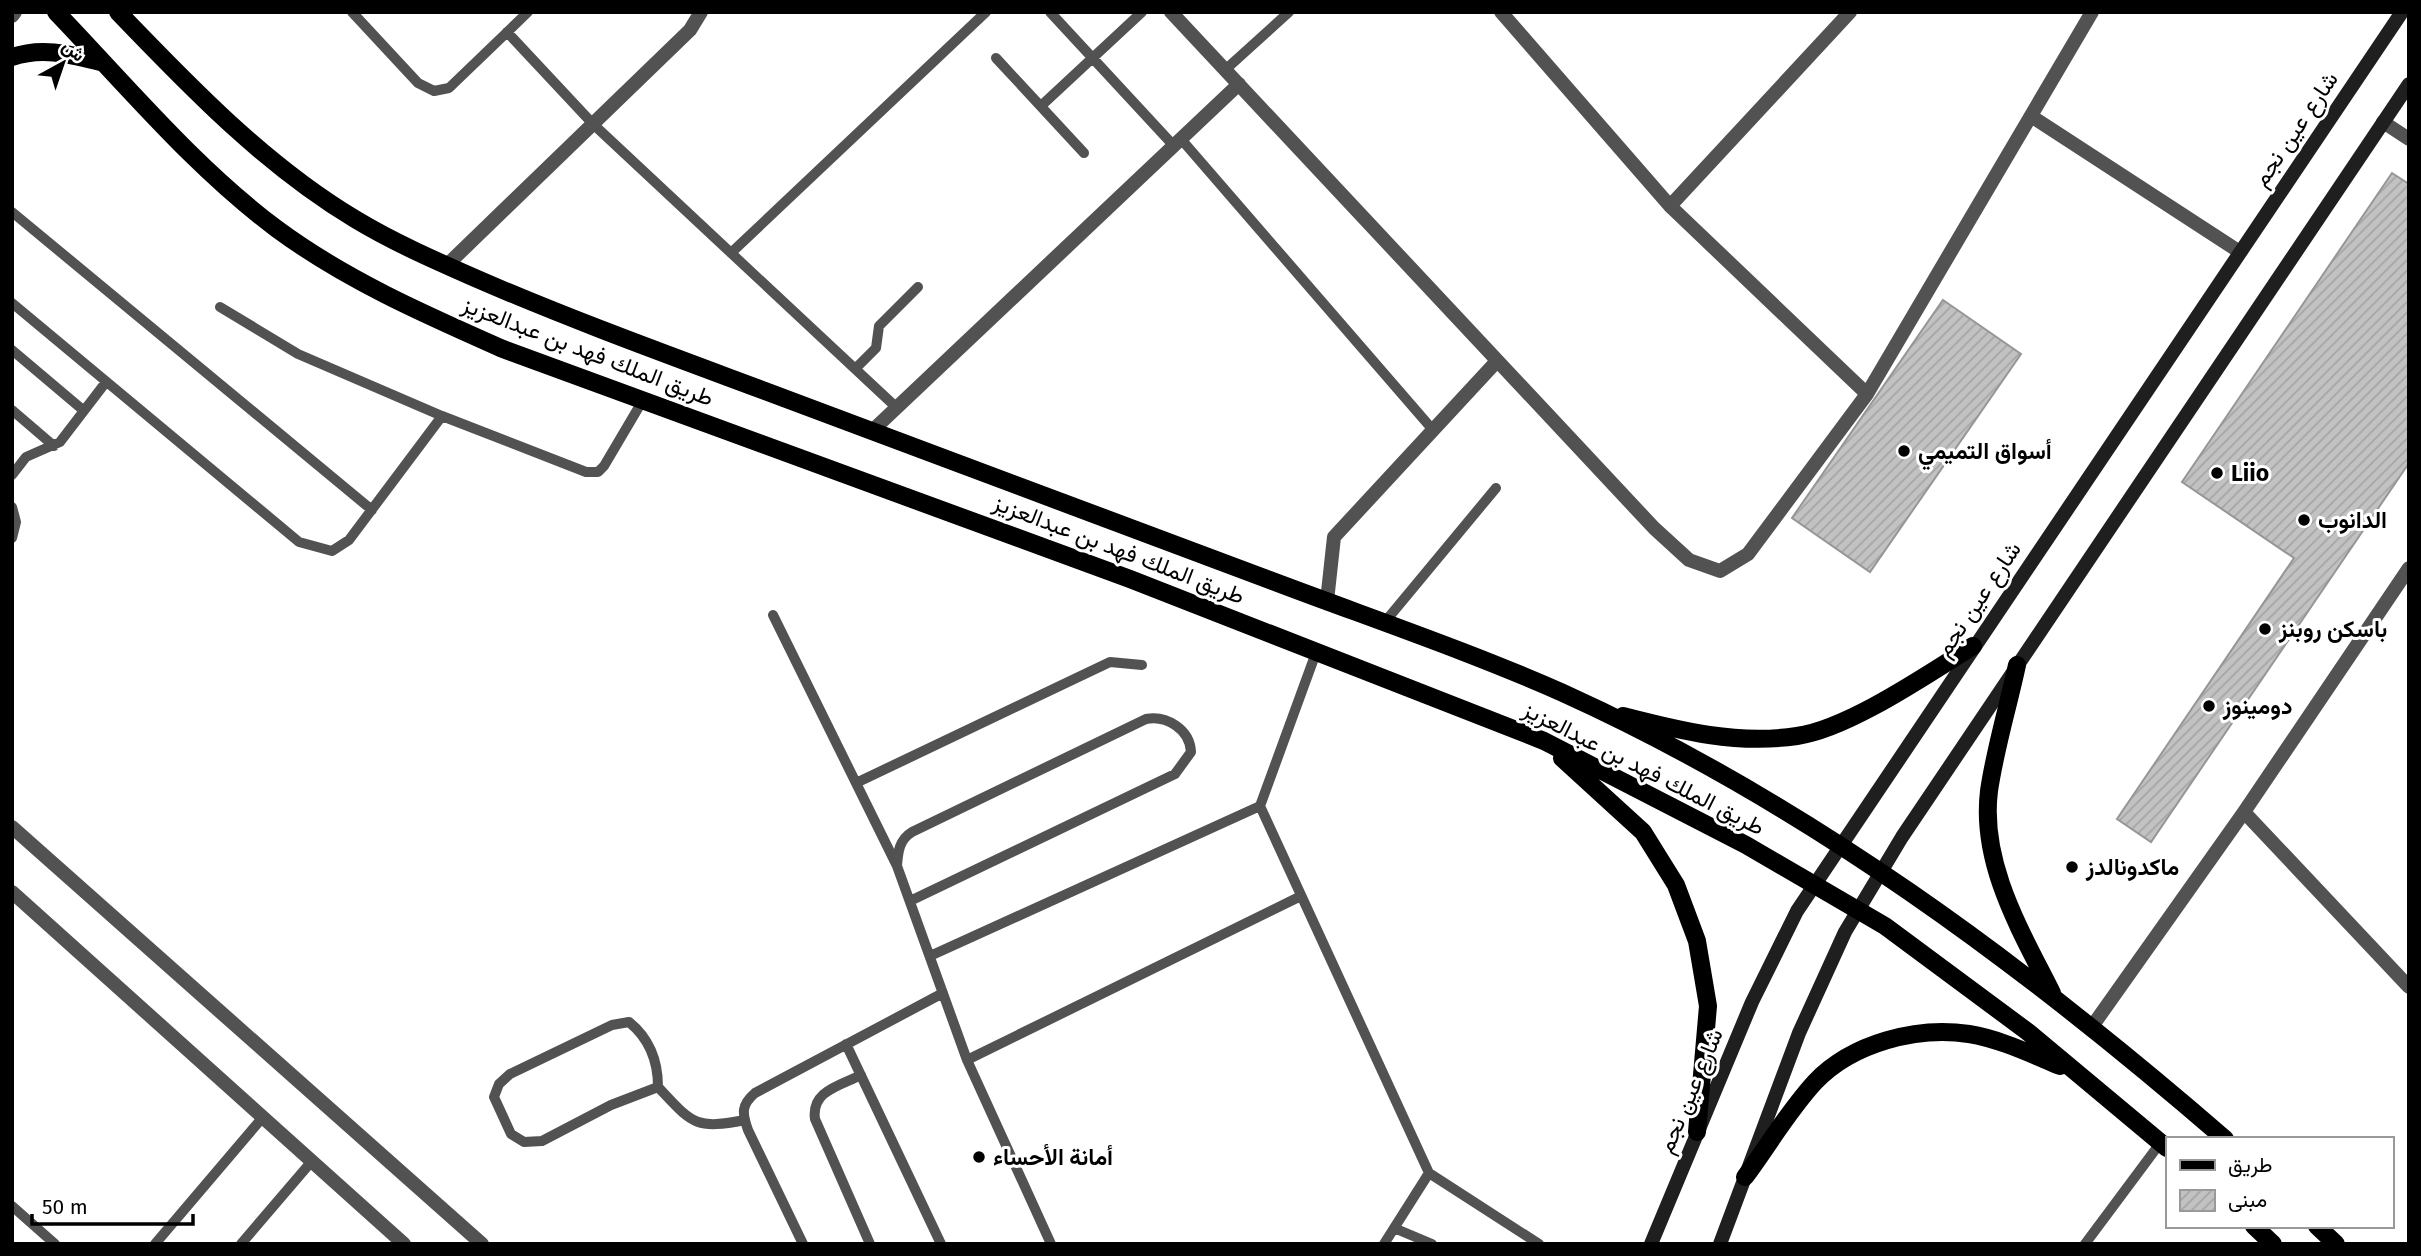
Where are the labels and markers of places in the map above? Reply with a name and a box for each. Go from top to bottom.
place label: أسواق التميمي [1918,437,2052,471]
marker: أسواق التميمي [1896,443,1912,459]
place label: Liio [2231,459,2269,487]
marker: Liio [2209,465,2225,481]
place label: الدانوب [2318,506,2387,535]
marker: الدانوب [2296,512,2312,528]
place label: باسكن روبنز [2278,615,2387,644]
marker: باسكن روبنز [2257,621,2273,637]
place label: دومينوز [2222,692,2292,721]
marker: دومينوز [2201,698,2217,714]
place label: ماكدونالدز [2085,853,2179,882]
marker: ماكدونالدز [2064,859,2080,875]
place label: أمانة الأحساء [993,1143,1113,1171]
marker: أمانة الأحساء [971,1149,987,1165]

